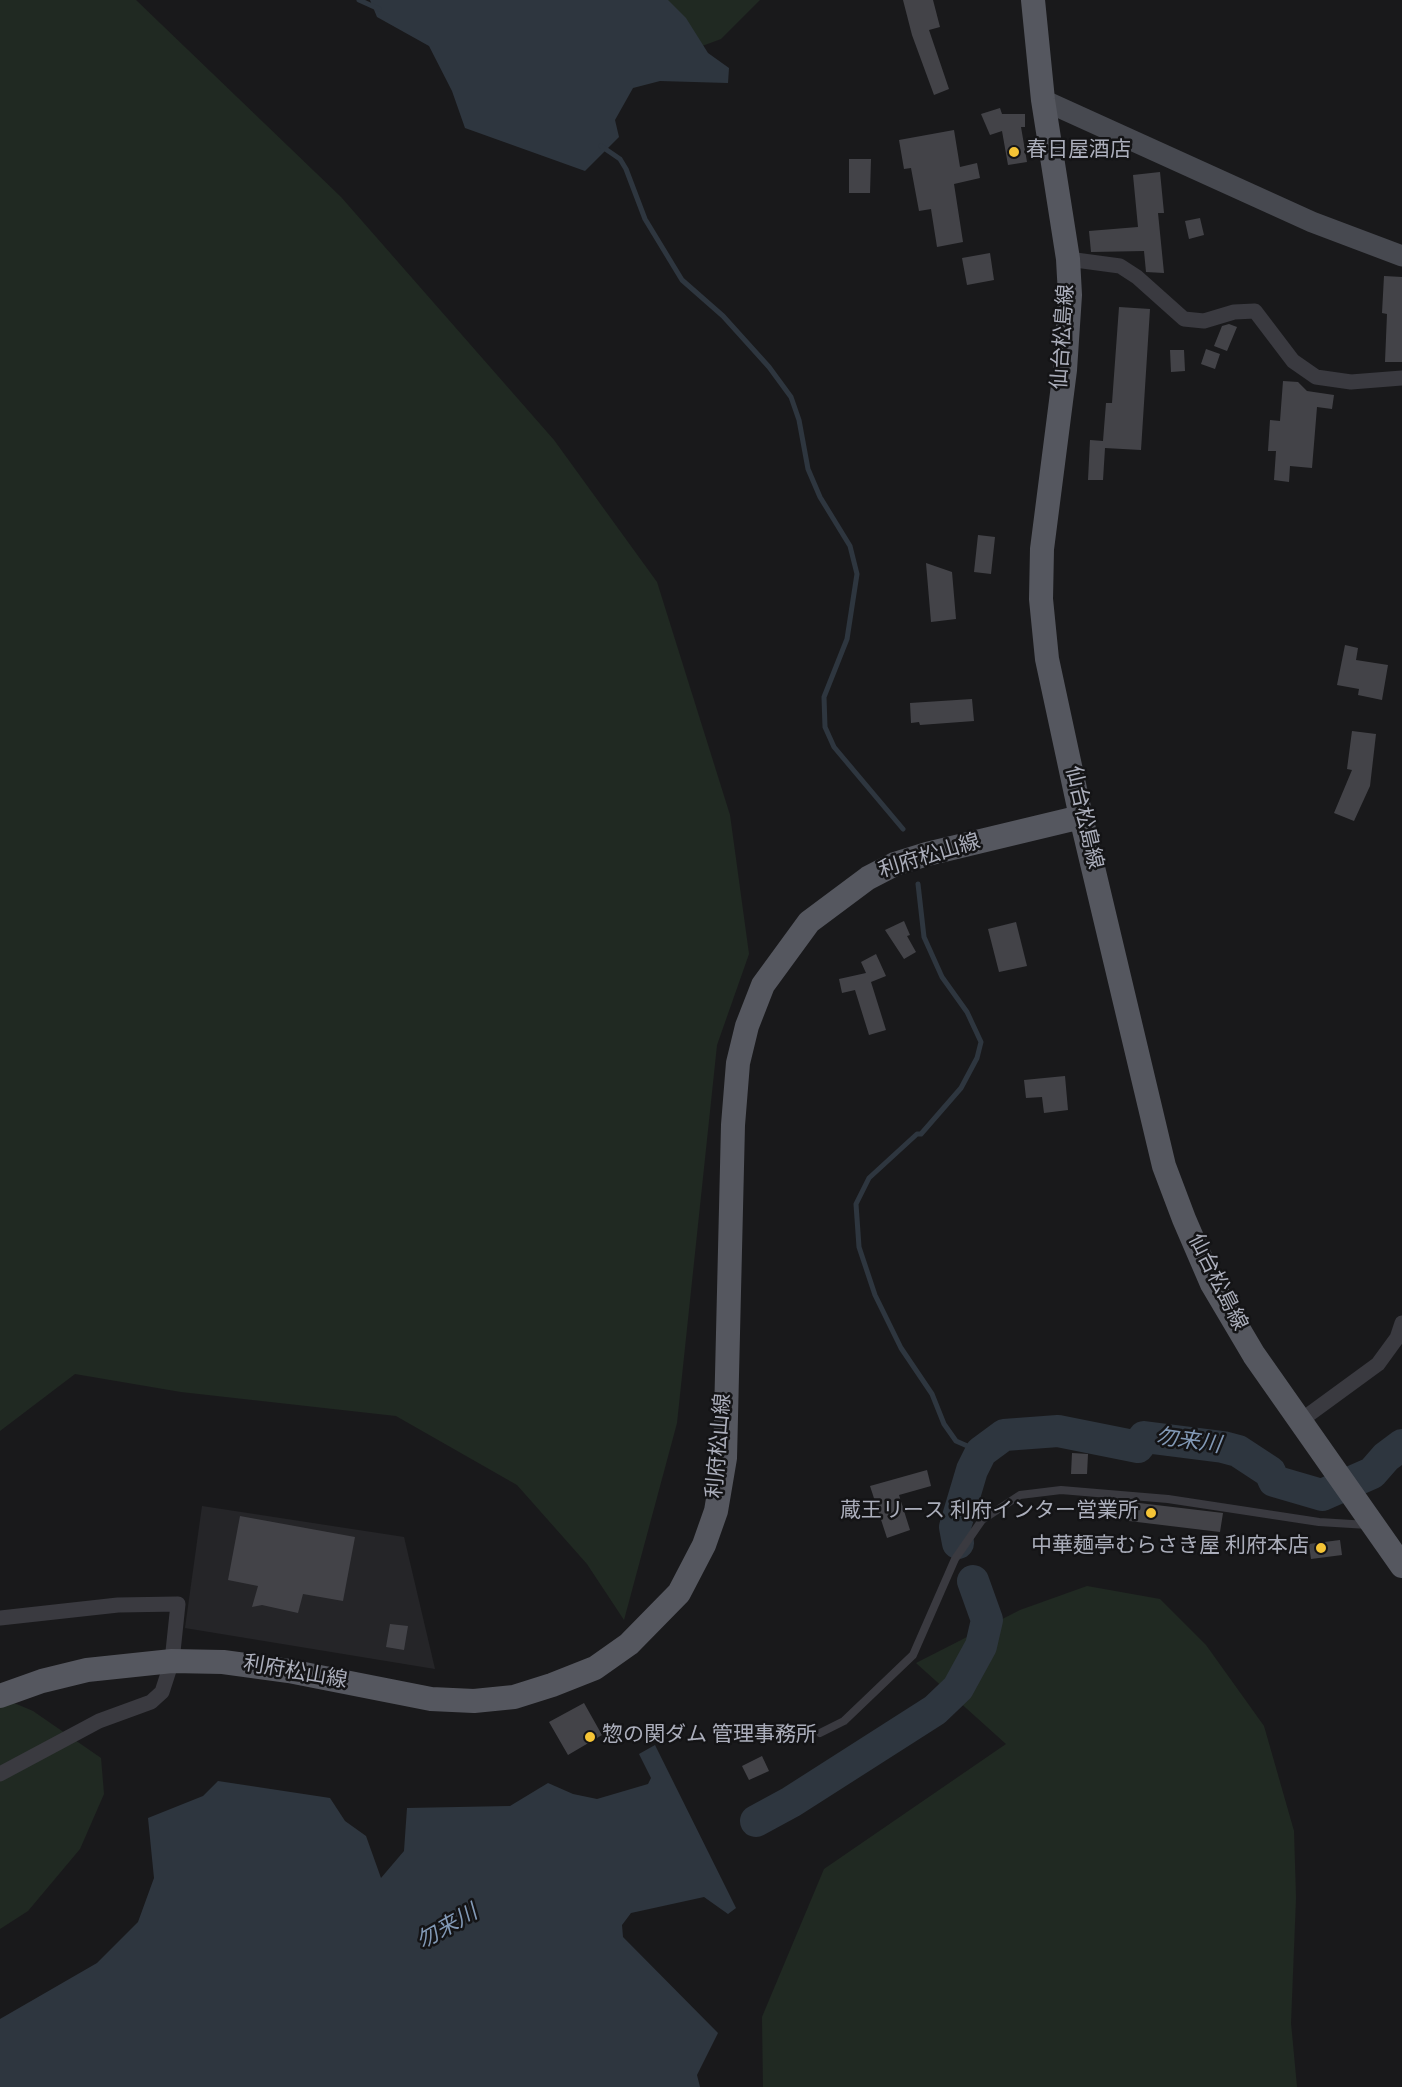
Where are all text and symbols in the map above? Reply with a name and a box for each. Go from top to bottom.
place label: 春日屋酒店 [1026,139,1131,165]
marker: 春日屋酒店 [1007,145,1021,159]
street label: 仙台松島線 [1049,284,1081,390]
street label: 仙台松島線 [1058,764,1106,872]
street label: 利府松山線 [876,831,984,885]
street label: 仙台松島線 [1181,1231,1251,1335]
street label: 利府松山線 [704,1393,738,1499]
water label: 勿来川 [1153,1425,1223,1461]
place label: 蔵王リース 利府インター営業所 [840,1500,1139,1526]
marker: 蔵王リース 利府インター営業所 [1144,1506,1158,1520]
place label: 中華麺亭むらさき屋 利府本店 [1031,1535,1309,1561]
marker: 中華麺亭むらさき屋 利府本店 [1314,1541,1328,1555]
street label: 利府松山線 [241,1652,349,1696]
place label: 惣の関ダム 管理事務所 [602,1724,817,1750]
marker: 惣の関ダム 管理事務所 [583,1730,597,1744]
water label: 勿来川 [413,1901,483,1957]

